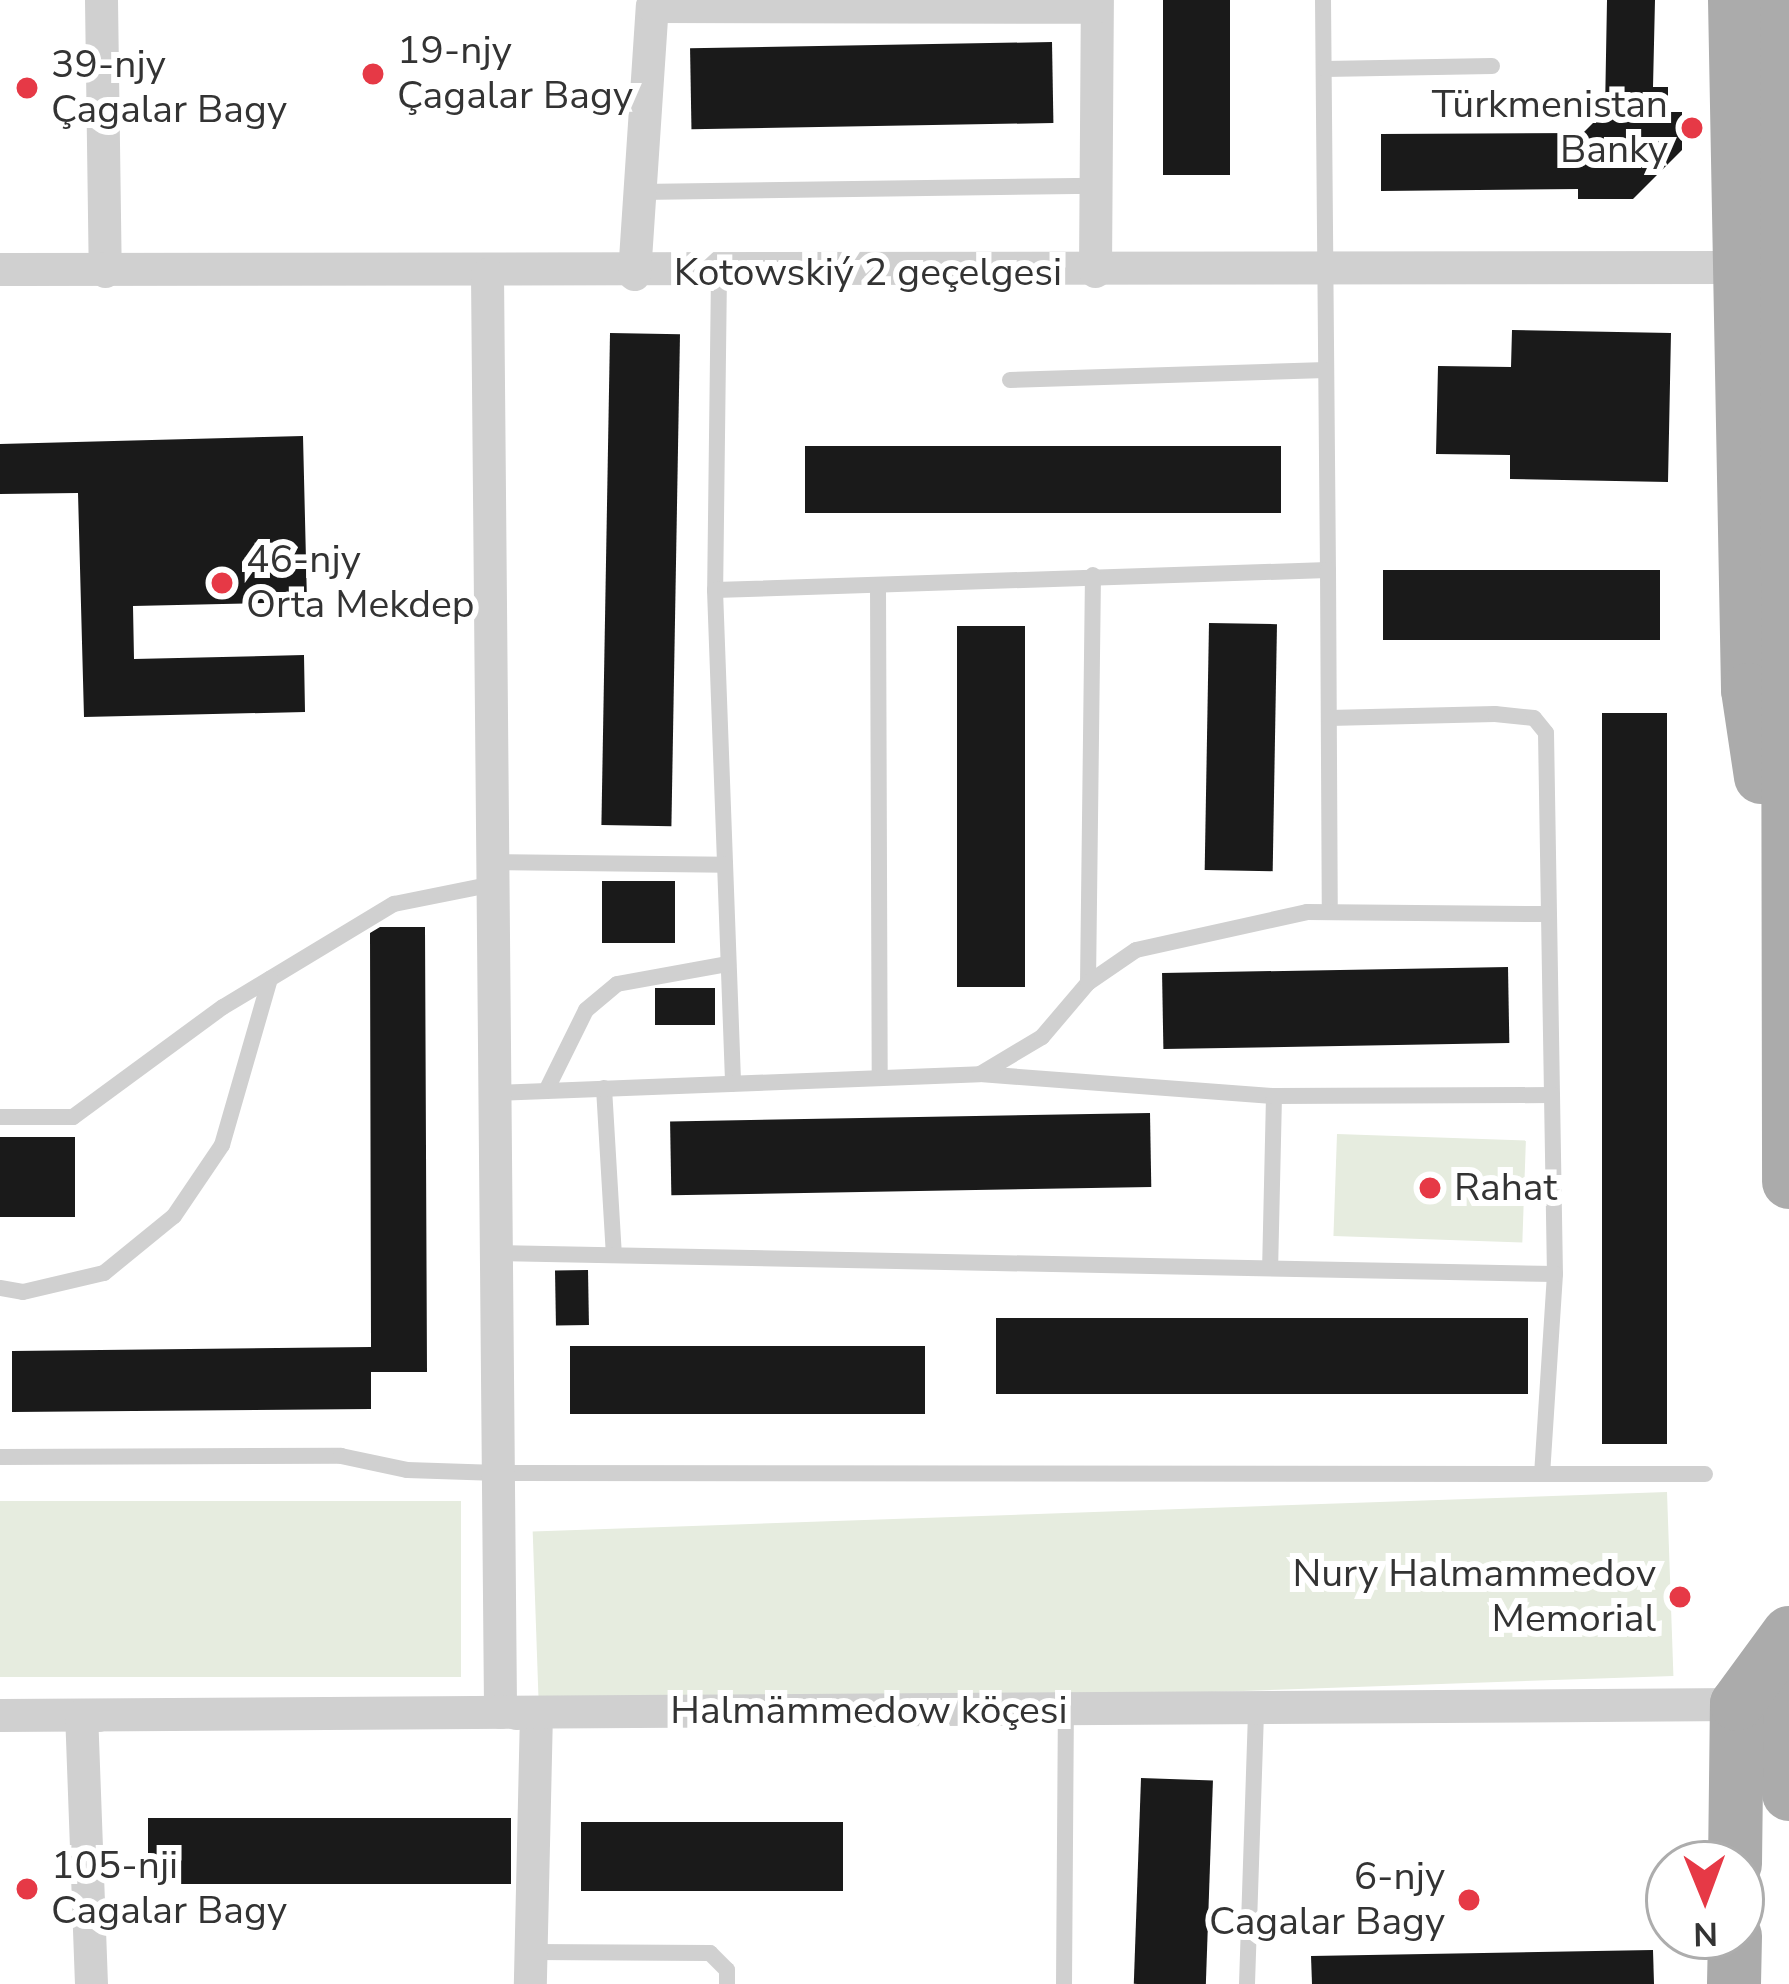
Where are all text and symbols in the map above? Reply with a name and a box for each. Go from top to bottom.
place label: 19-njy Çagalar Bagy [397,29,633,120]
place label: 39-njy Çagalar Bagy [51,43,287,134]
marker: 19-njy Çagalar Bagy [360,61,386,87]
marker: 39-njy Çagalar Bagy [14,75,40,101]
place label: Türkmenistan Banky [1432,83,1668,174]
marker: Türkmenistan Banky [1679,115,1705,141]
street label: Kotowskiý 2 geçelgesi [674,250,1062,296]
place label: 46-njy Orta Mekdep [246,538,475,629]
marker: 46-njy Orta Mekdep [209,570,235,596]
place label: Rahat [1454,1165,1557,1211]
marker: Rahat [1417,1175,1443,1201]
place label: Nury Halmammedov Memorial [1292,1552,1656,1643]
marker: Nury Halmammedov Memorial [1667,1584,1693,1610]
street label: Halmämmedow köçesi [670,1688,1068,1734]
north arrow [1645,1840,1765,1960]
place label: 105-nji Cagalar Bagy [51,1844,287,1935]
place label: 6-njy Cagalar Bagy [1209,1855,1445,1946]
marker: 105-nji Cagalar Bagy [14,1876,40,1902]
marker: 6-njy Cagalar Bagy [1456,1887,1482,1913]
text: N [1693,1911,1718,1956]

